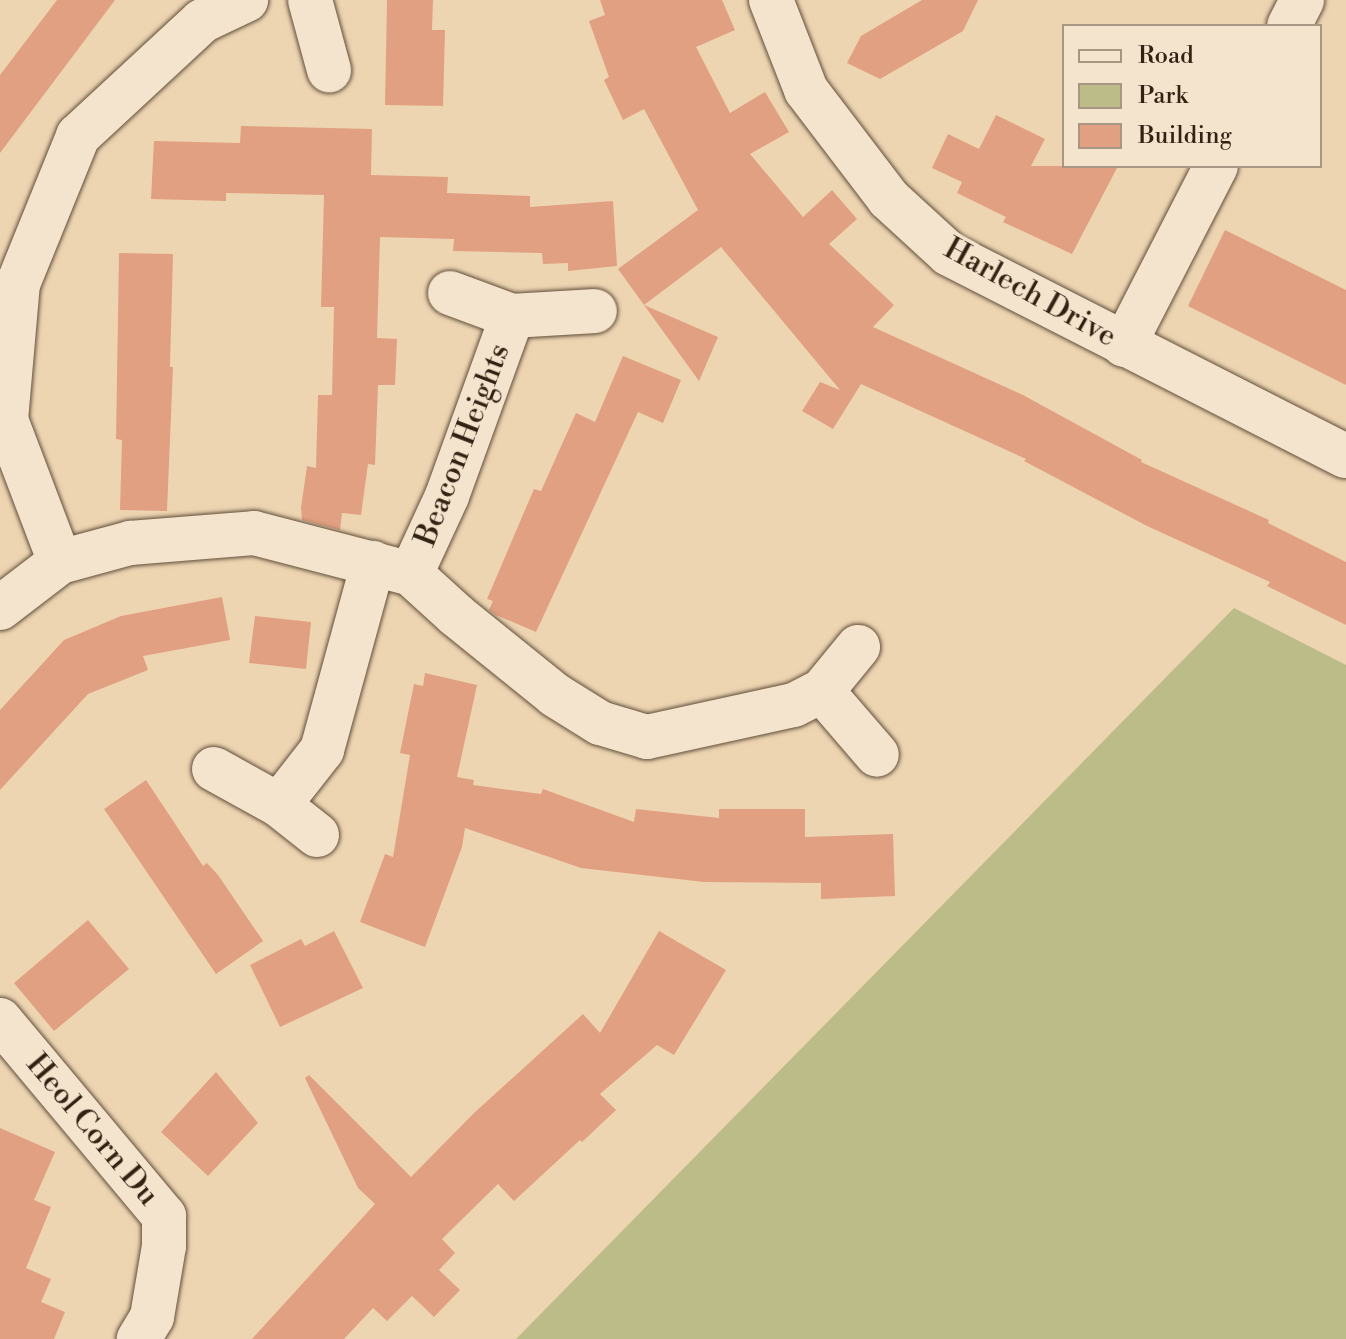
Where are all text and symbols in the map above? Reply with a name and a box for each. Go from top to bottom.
legend [1062,24,1322,168]
text: Road [1138,41,1194,71]
text: Park [1138,81,1188,111]
text: Building [1138,121,1232,151]
street label: Harlech Drive [938,231,1122,355]
street label: Beacon Heights [408,339,518,551]
street label: Heol Corn Du [18,1047,166,1213]

